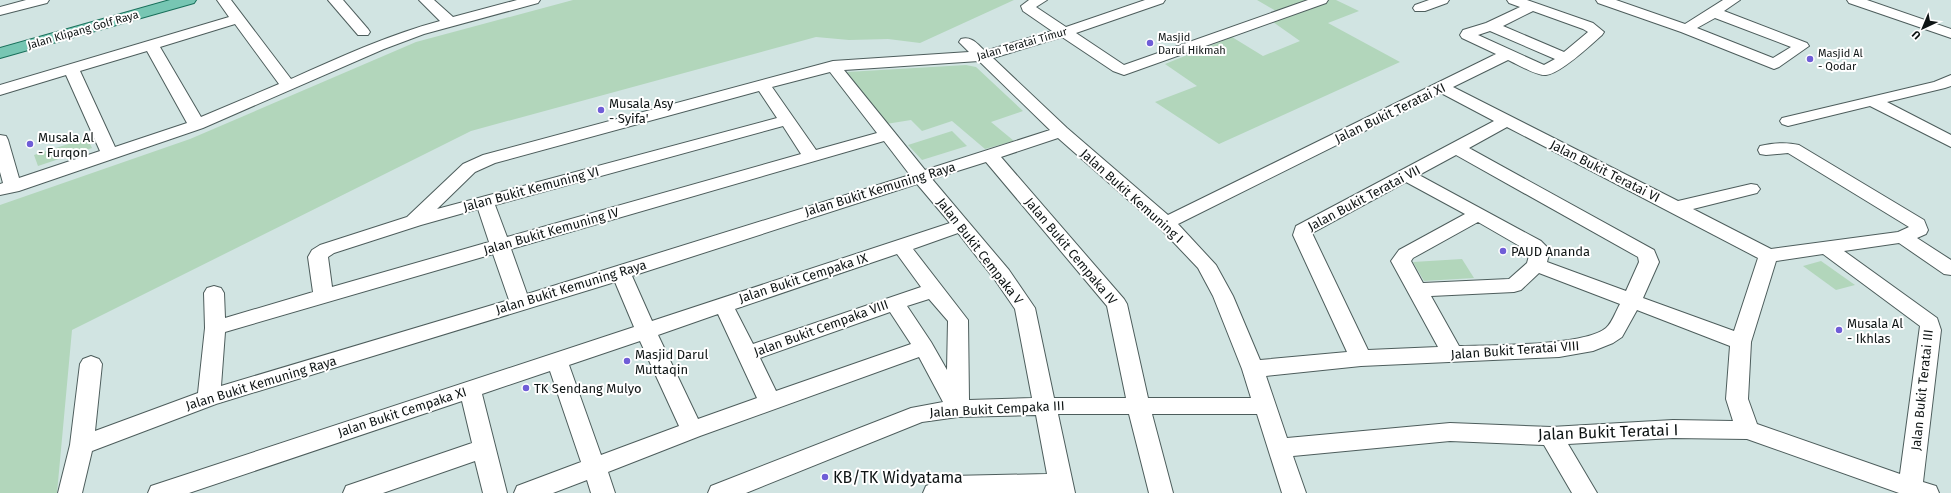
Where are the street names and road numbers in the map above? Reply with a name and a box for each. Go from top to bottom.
street label: Jalan Klipang Golf Raya [26,8,140,52]
street label: Jalan Teratai Timur [975,25,1069,63]
street label: Jalan Bukit Teratai XI [1332,80,1448,146]
street label: Jalan Bukit Teratai VI [1548,137,1662,205]
street label: Jalan Bukit Kemuning I [1078,146,1186,246]
street label: Jalan Bukit Kemuning Raya [803,159,957,219]
street label: Jalan Bukit Teratai VII [1305,162,1423,234]
street label: Jalan Bukit Kemuning VI [461,164,601,214]
street label: Jalan Bukit Cempaka V [934,195,1027,308]
street label: Jalan Bukit Cempaka IV [1022,195,1121,308]
street label: Jalan Bukit Kemuning IV [482,204,621,258]
street label: Jalan Bukit Cempaka IX [737,250,869,306]
street label: Jalan Bukit Kemuning Raya [494,257,648,317]
street label: Jalan Bukit Cempaka VIII [752,297,890,359]
street label: Jalan Bukit Teratai III [1908,329,1936,451]
street label: Jalan Bukit Teratai VIII [1450,338,1580,362]
street label: Jalan Bukit Kemuning Raya [184,353,338,413]
street label: Jalan Bukit Cempaka XI [336,384,468,440]
street label: Jalan Bukit Cempaka III [929,398,1065,420]
street label: Jalan Bukit Teratai I [1538,420,1678,444]

